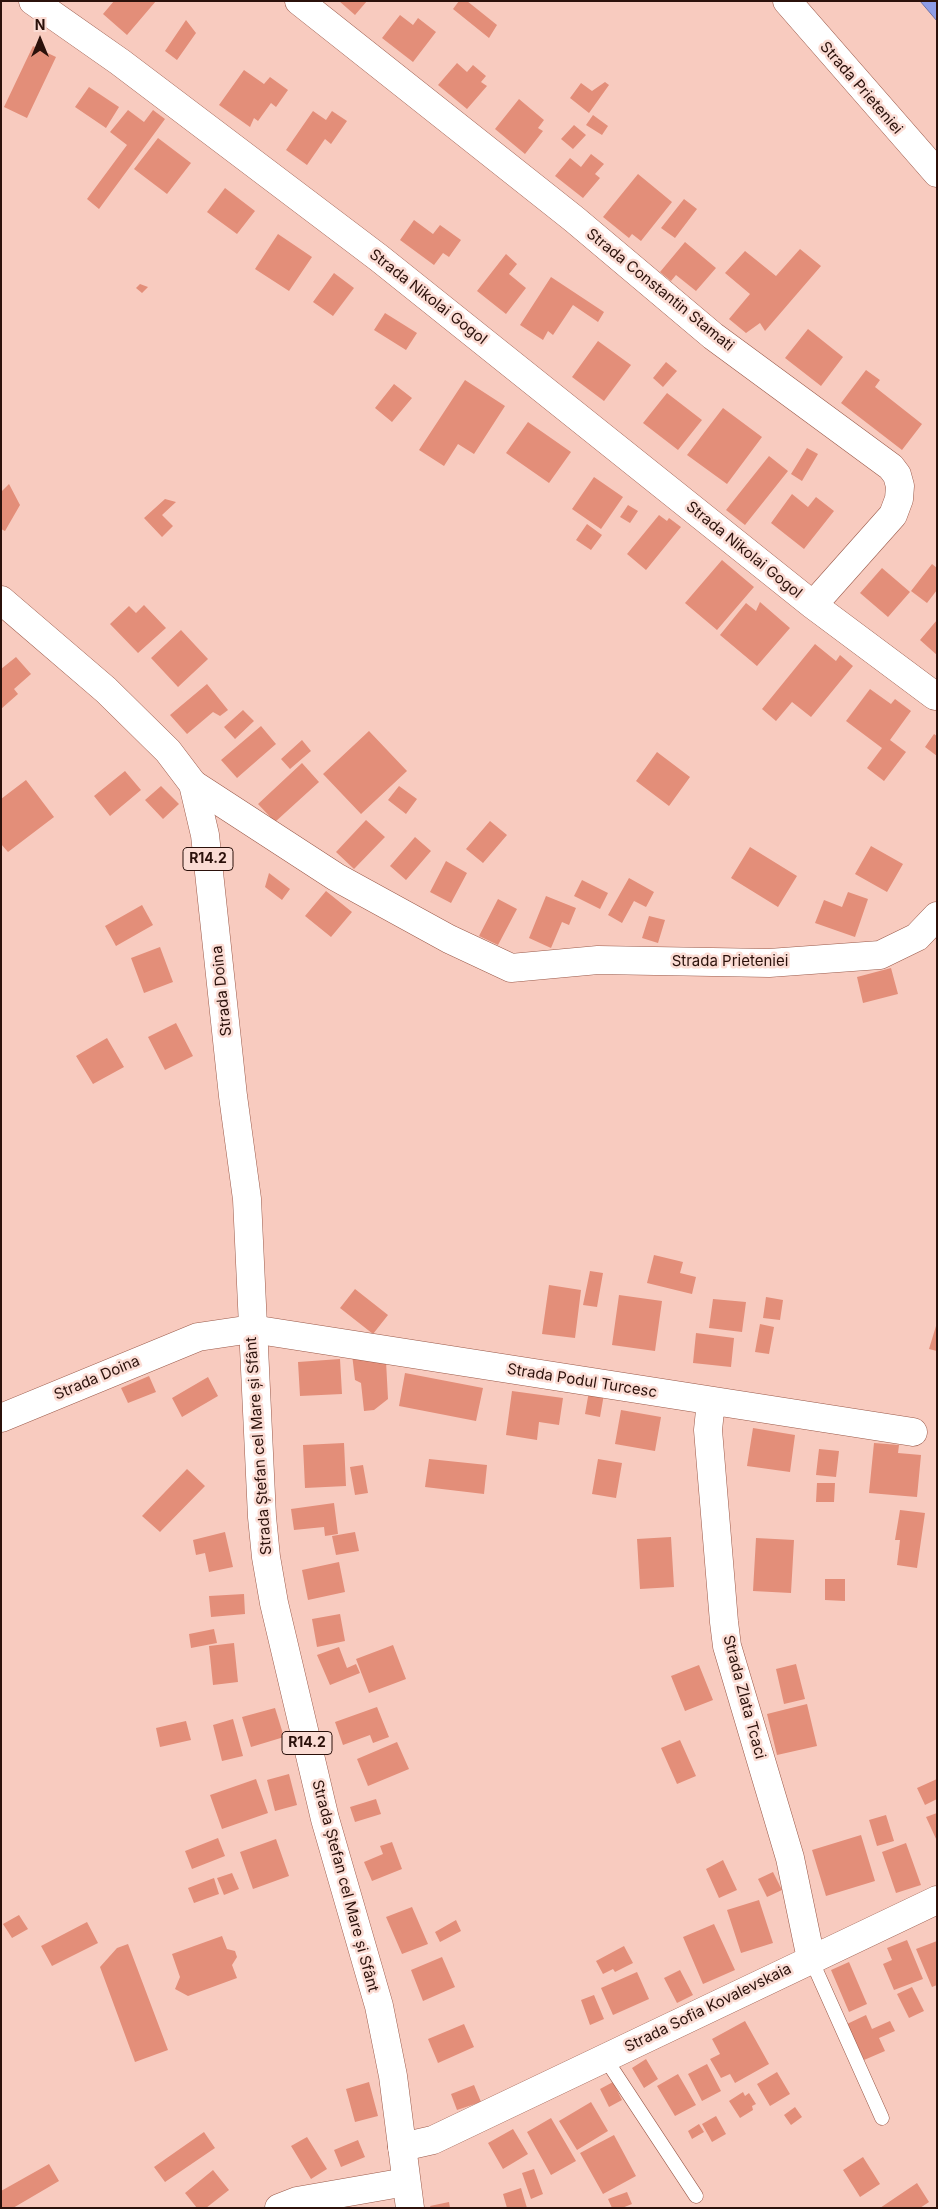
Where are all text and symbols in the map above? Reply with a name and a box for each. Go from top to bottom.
north arrow [15,15,65,65]
text: N [35,16,45,33]
street label: Strada Prieteniei [816,38,906,138]
street label: Strada Constantin Stamati [583,225,737,355]
street label: Strada Nikolai Gogol [366,246,490,348]
street label: Strada Nikolai Gogol [682,498,806,602]
road number: R14.2 [183,848,233,871]
street label: Strada Doina [208,945,236,1037]
street label: Strada Prieteniei [672,952,788,970]
street label: Strada Ștefan cel Mare și Sfânt [242,1336,276,1556]
street label: Strada Doina [52,1352,142,1404]
street label: Strada Podul Turcesc [506,1360,658,1402]
street label: Strada Zlata Tcaci [719,1633,769,1761]
road number: R14.2 [282,1732,332,1755]
street label: Strada Ștefan cel Mare și Sfânt [308,1778,382,1994]
street label: Strada Sofia Kovalevskaia [622,1960,794,2056]

